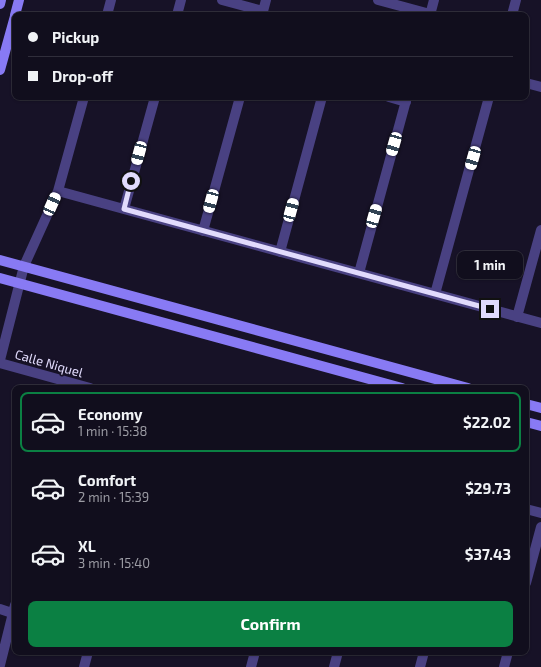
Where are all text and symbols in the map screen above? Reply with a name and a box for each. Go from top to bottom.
text: Pickup [52,28,99,46]
text: Drop-off [52,67,113,85]
car [385,131,403,157]
car [130,140,148,166]
car [464,145,482,171]
route start [122,172,140,190]
car [202,188,220,214]
car [42,191,62,217]
car [282,197,300,223]
car [365,203,383,229]
callout: 1 min [457,251,523,279]
text: 1 min [474,257,506,273]
route end [481,300,499,318]
street label: Calle Niquel [13,346,85,380]
icon: car [30,404,66,440]
text: Economy [78,405,143,423]
text: $22.02 [463,413,511,431]
text: 1 min · 15:38 [78,423,147,439]
icon: car [30,470,66,506]
text: Comfort [78,471,136,489]
text: $29.73 [465,479,511,497]
text: 2 min · 15:39 [78,489,149,505]
icon: car [30,536,66,572]
text: XL [78,537,96,555]
text: $37.43 [465,545,511,563]
text: 3 min · 15:40 [78,555,150,571]
button: Confirm [28,601,513,647]

